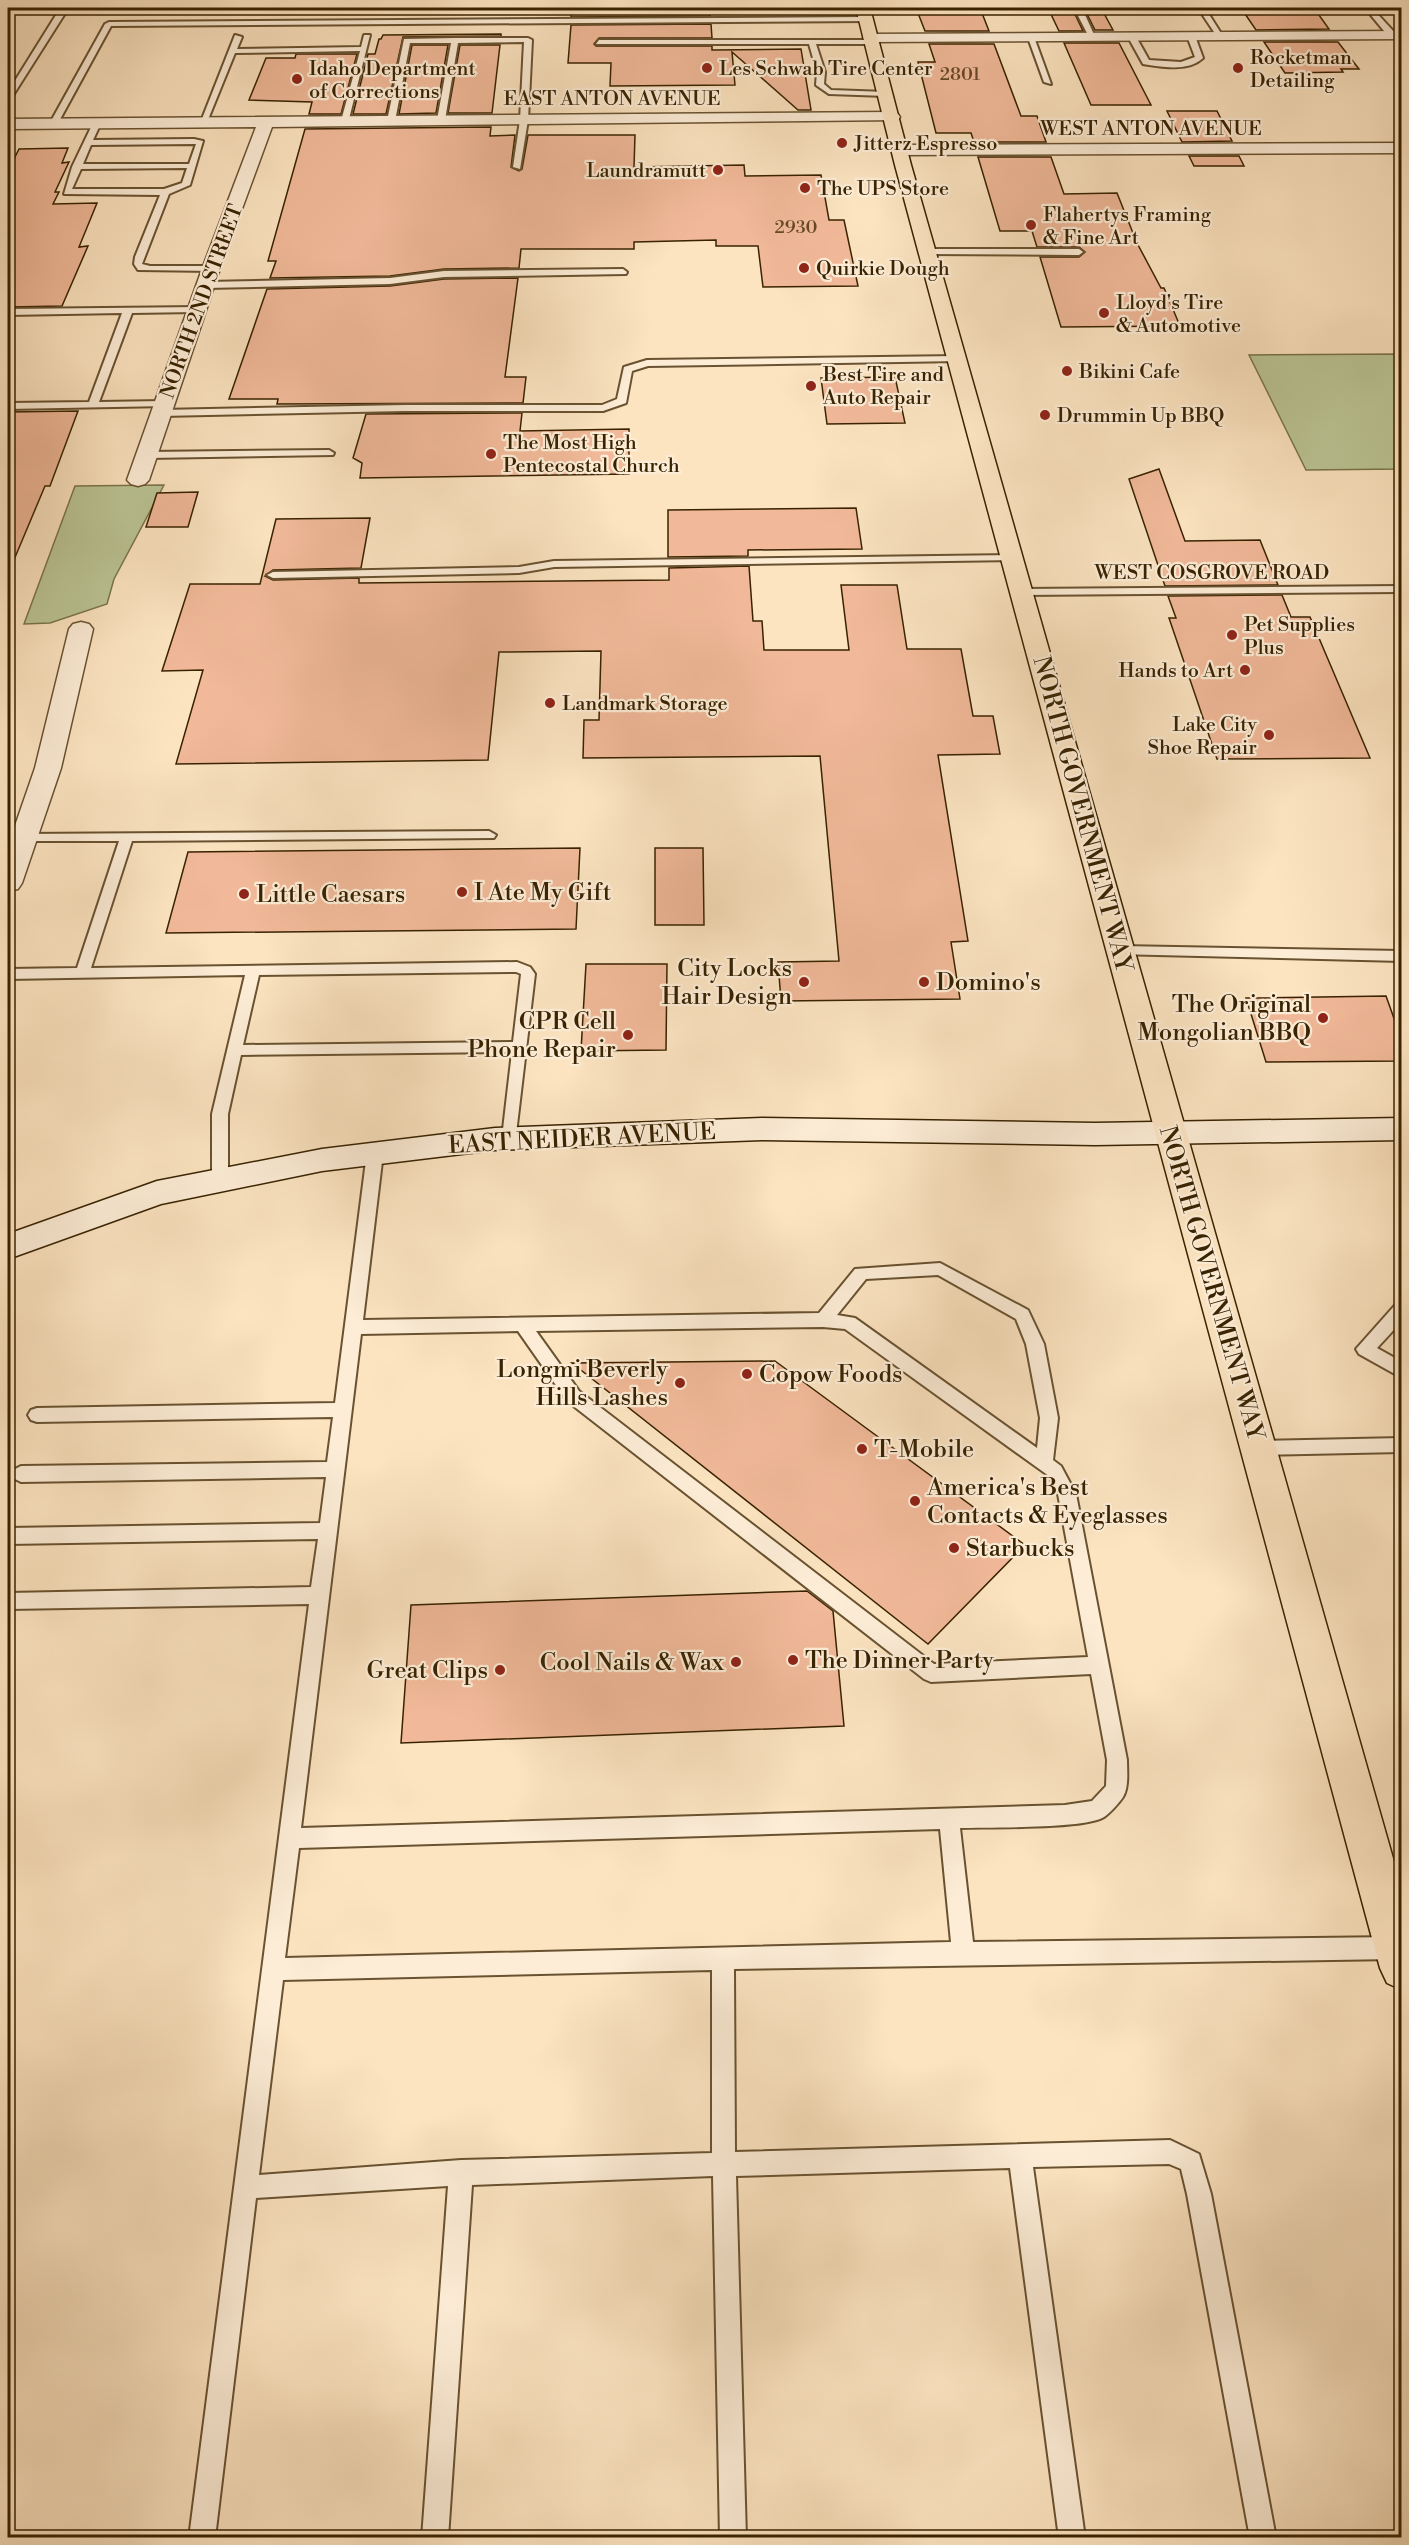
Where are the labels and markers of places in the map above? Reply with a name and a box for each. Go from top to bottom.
place label: Rocketman Detailing [1250,46,1352,94]
place label: Idaho Department of Corrections [309,57,476,105]
place label: Les Schwab Tire Center [719,57,933,82]
marker: Les Schwab Tire Center [700,61,714,75]
marker: Rocketman Detailing [1231,61,1245,75]
marker: Idaho Department of Corrections [290,72,304,86]
place label: Jitterz Espresso [853,132,998,157]
marker: Jitterz Espresso [835,136,849,150]
place label: Laundramutt [586,159,706,184]
marker: Laundramutt [711,163,725,177]
place label: The UPS Store [817,177,949,202]
marker: The UPS Store [798,181,812,195]
place label: Flahertys Framing & Fine Art [1043,203,1212,251]
marker: Flahertys Framing & Fine Art [1024,218,1038,232]
place label: Quirkie Dough [816,257,950,282]
marker: Quirkie Dough [797,261,811,275]
place label: Lloyd's Tire & Automotive [1116,291,1241,339]
marker: Lloyd's Tire & Automotive [1097,306,1111,320]
place label: Bikini Cafe [1078,360,1180,385]
place label: Best Tire and Auto Repair [822,363,945,411]
marker: Bikini Cafe [1060,364,1074,378]
marker: Best Tire and Auto Repair [804,379,818,393]
place label: Drummin Up BBQ [1057,404,1224,429]
marker: Drummin Up BBQ [1038,408,1052,422]
place label: The Most High Pentecostal Church [503,431,680,479]
marker: The Most High Pentecostal Church [484,447,498,461]
place label: Pet Supplies Plus [1244,613,1355,661]
marker: Pet Supplies Plus [1225,628,1239,642]
place label: Hands to Art [1119,659,1233,684]
marker: Hands to Art [1238,663,1252,677]
place label: Landmark Storage [562,692,728,717]
marker: Landmark Storage [543,696,557,710]
place label: Lake City Shoe Repair [1147,713,1257,761]
marker: Lake City Shoe Repair [1262,728,1276,742]
place label: I Ate My Gift [474,878,612,908]
place label: Little Caesars [256,880,405,910]
marker: I Ate My Gift [455,885,469,899]
marker: Little Caesars [237,887,251,901]
place label: City Locks Hair Design [661,954,792,1012]
place label: Domino's [936,968,1041,998]
marker: City Locks Hair Design [797,975,811,989]
marker: Domino's [917,975,931,989]
place label: The Original Mongolian BBQ [1137,990,1311,1048]
place label: CPR Cell Phone Repair [468,1007,616,1065]
marker: The Original Mongolian BBQ [1316,1011,1330,1025]
marker: CPR Cell Phone Repair [621,1028,635,1042]
place label: Longmi Beverly Hills Lashes [497,1355,668,1413]
place label: Copow Foods [759,1360,903,1390]
marker: Copow Foods [740,1367,754,1381]
marker: Longmi Beverly Hills Lashes [673,1376,687,1390]
place label: T-Mobile [874,1435,974,1465]
marker: T-Mobile [855,1442,869,1456]
place label: America's Best Contacts & Eyeglasses [926,1473,1168,1531]
marker: America's Best Contacts & Eyeglasses [908,1494,922,1508]
place label: Starbucks [966,1534,1074,1564]
marker: Starbucks [947,1541,961,1555]
place label: The Dinner Party [805,1646,994,1676]
place label: Cool Nails & Wax [540,1648,725,1678]
marker: The Dinner Party [786,1653,800,1667]
marker: Cool Nails & Wax [729,1655,743,1669]
place label: Great Clips [367,1656,488,1686]
marker: Great Clips [493,1663,507,1677]

